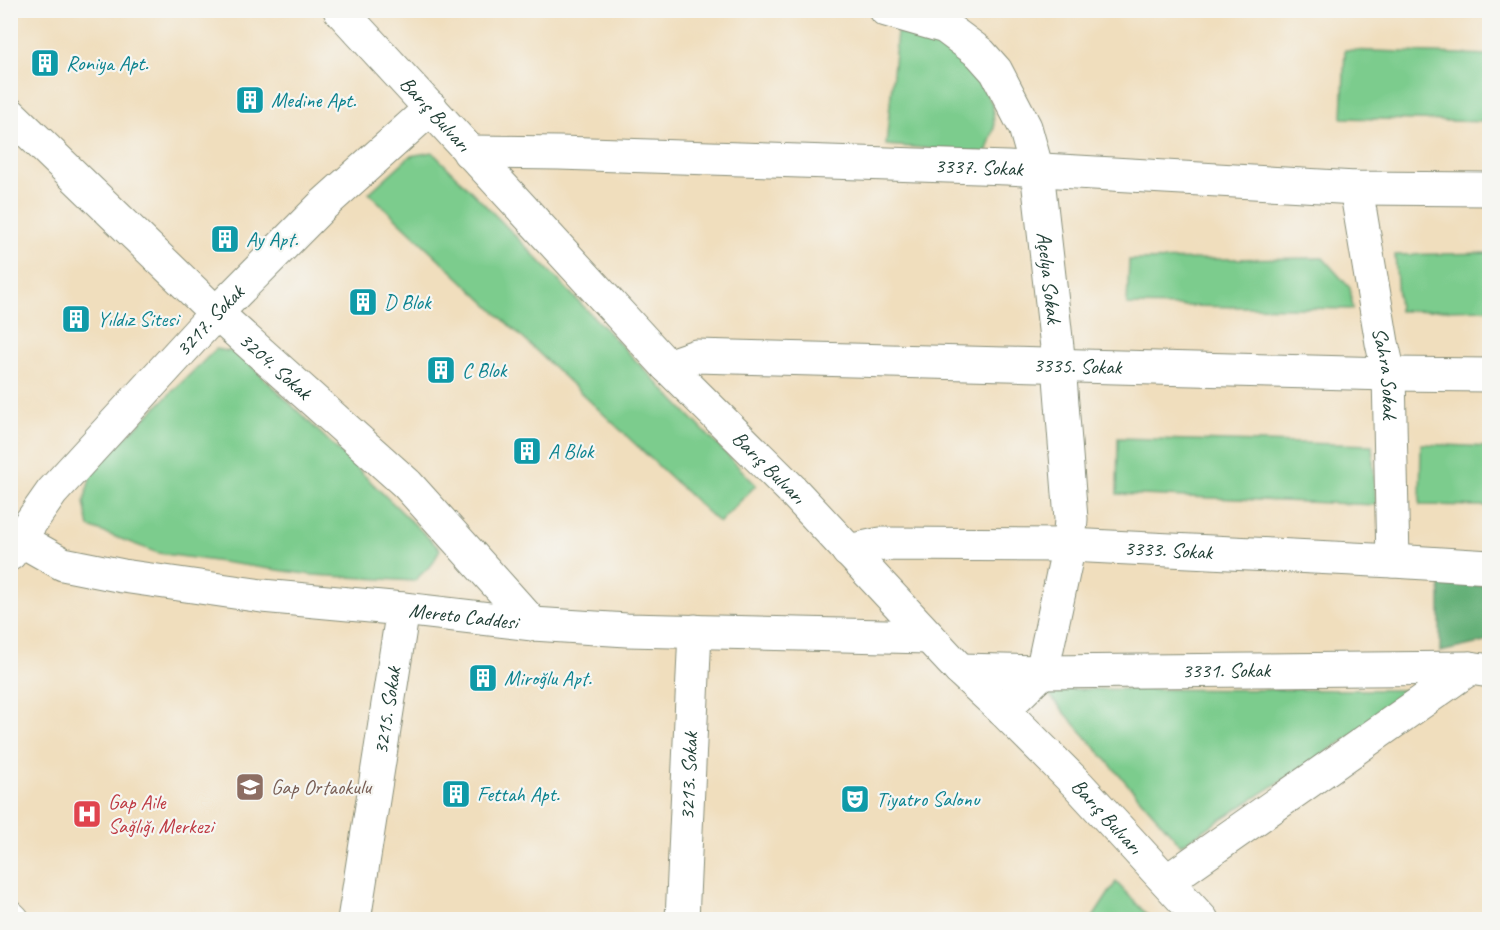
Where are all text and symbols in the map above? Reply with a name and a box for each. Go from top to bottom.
building icon: Roniya Apt. [29,47,61,79]
place label: Roniya Apt. [66,50,149,76]
street label: Barış Bulvarı [394,71,477,158]
building icon: Medine Apt. [234,84,266,116]
place label: Medine Apt. [271,87,357,113]
street label: 3337. Sokak [934,153,1025,182]
building icon: Ay Apt. [209,223,241,255]
place label: Ay Apt. [246,226,299,252]
street label: Açelya Sokak [1031,231,1067,327]
street label: 3217. Sokak [170,278,250,361]
building icon: D Blok [347,286,379,318]
place label: D Blok [384,289,432,315]
building icon: Yıldız Sitesi [60,303,92,335]
place label: Yıldız Sitesi [97,306,181,332]
street label: Sahra Sokak [1367,326,1403,422]
street label: 3204. Sokak [234,327,318,406]
street label: 3335. Sokak [1033,352,1123,380]
building icon: C Blok [425,354,457,386]
place label: C Blok [462,357,508,383]
street label: Barış Bulvarı [727,425,812,510]
building icon: A Blok [511,435,543,467]
place label: A Blok [548,438,595,464]
street label: 3333. Sokak [1123,535,1214,565]
street label: Mereto Caddesi [408,597,522,636]
street label: 3331. Sokak [1182,657,1272,684]
building icon: Miroğlu Apt. [467,662,499,694]
street label: 3215. Sokak [367,664,407,756]
place label: Miroğlu Apt. [504,665,593,691]
street label: 3213. Sokak [674,730,704,821]
school or university icon: Gap Ortaokulu [234,771,266,803]
street label: Barış Bulvarı [1066,773,1149,860]
place label: Gap Ortaokulu [271,774,372,800]
building icon: Fettah Apt. [440,778,472,810]
place label: Fettah Apt. [477,781,560,807]
theatre icon: Tiyatro Salonu [839,783,871,815]
place label: Tiyatro Salonu [876,786,981,812]
place label: Gap Aile Sağlığı Merkezi [108,789,216,839]
hospital icon: Gap Aile Sağlığı Merkezi [71,798,103,830]

